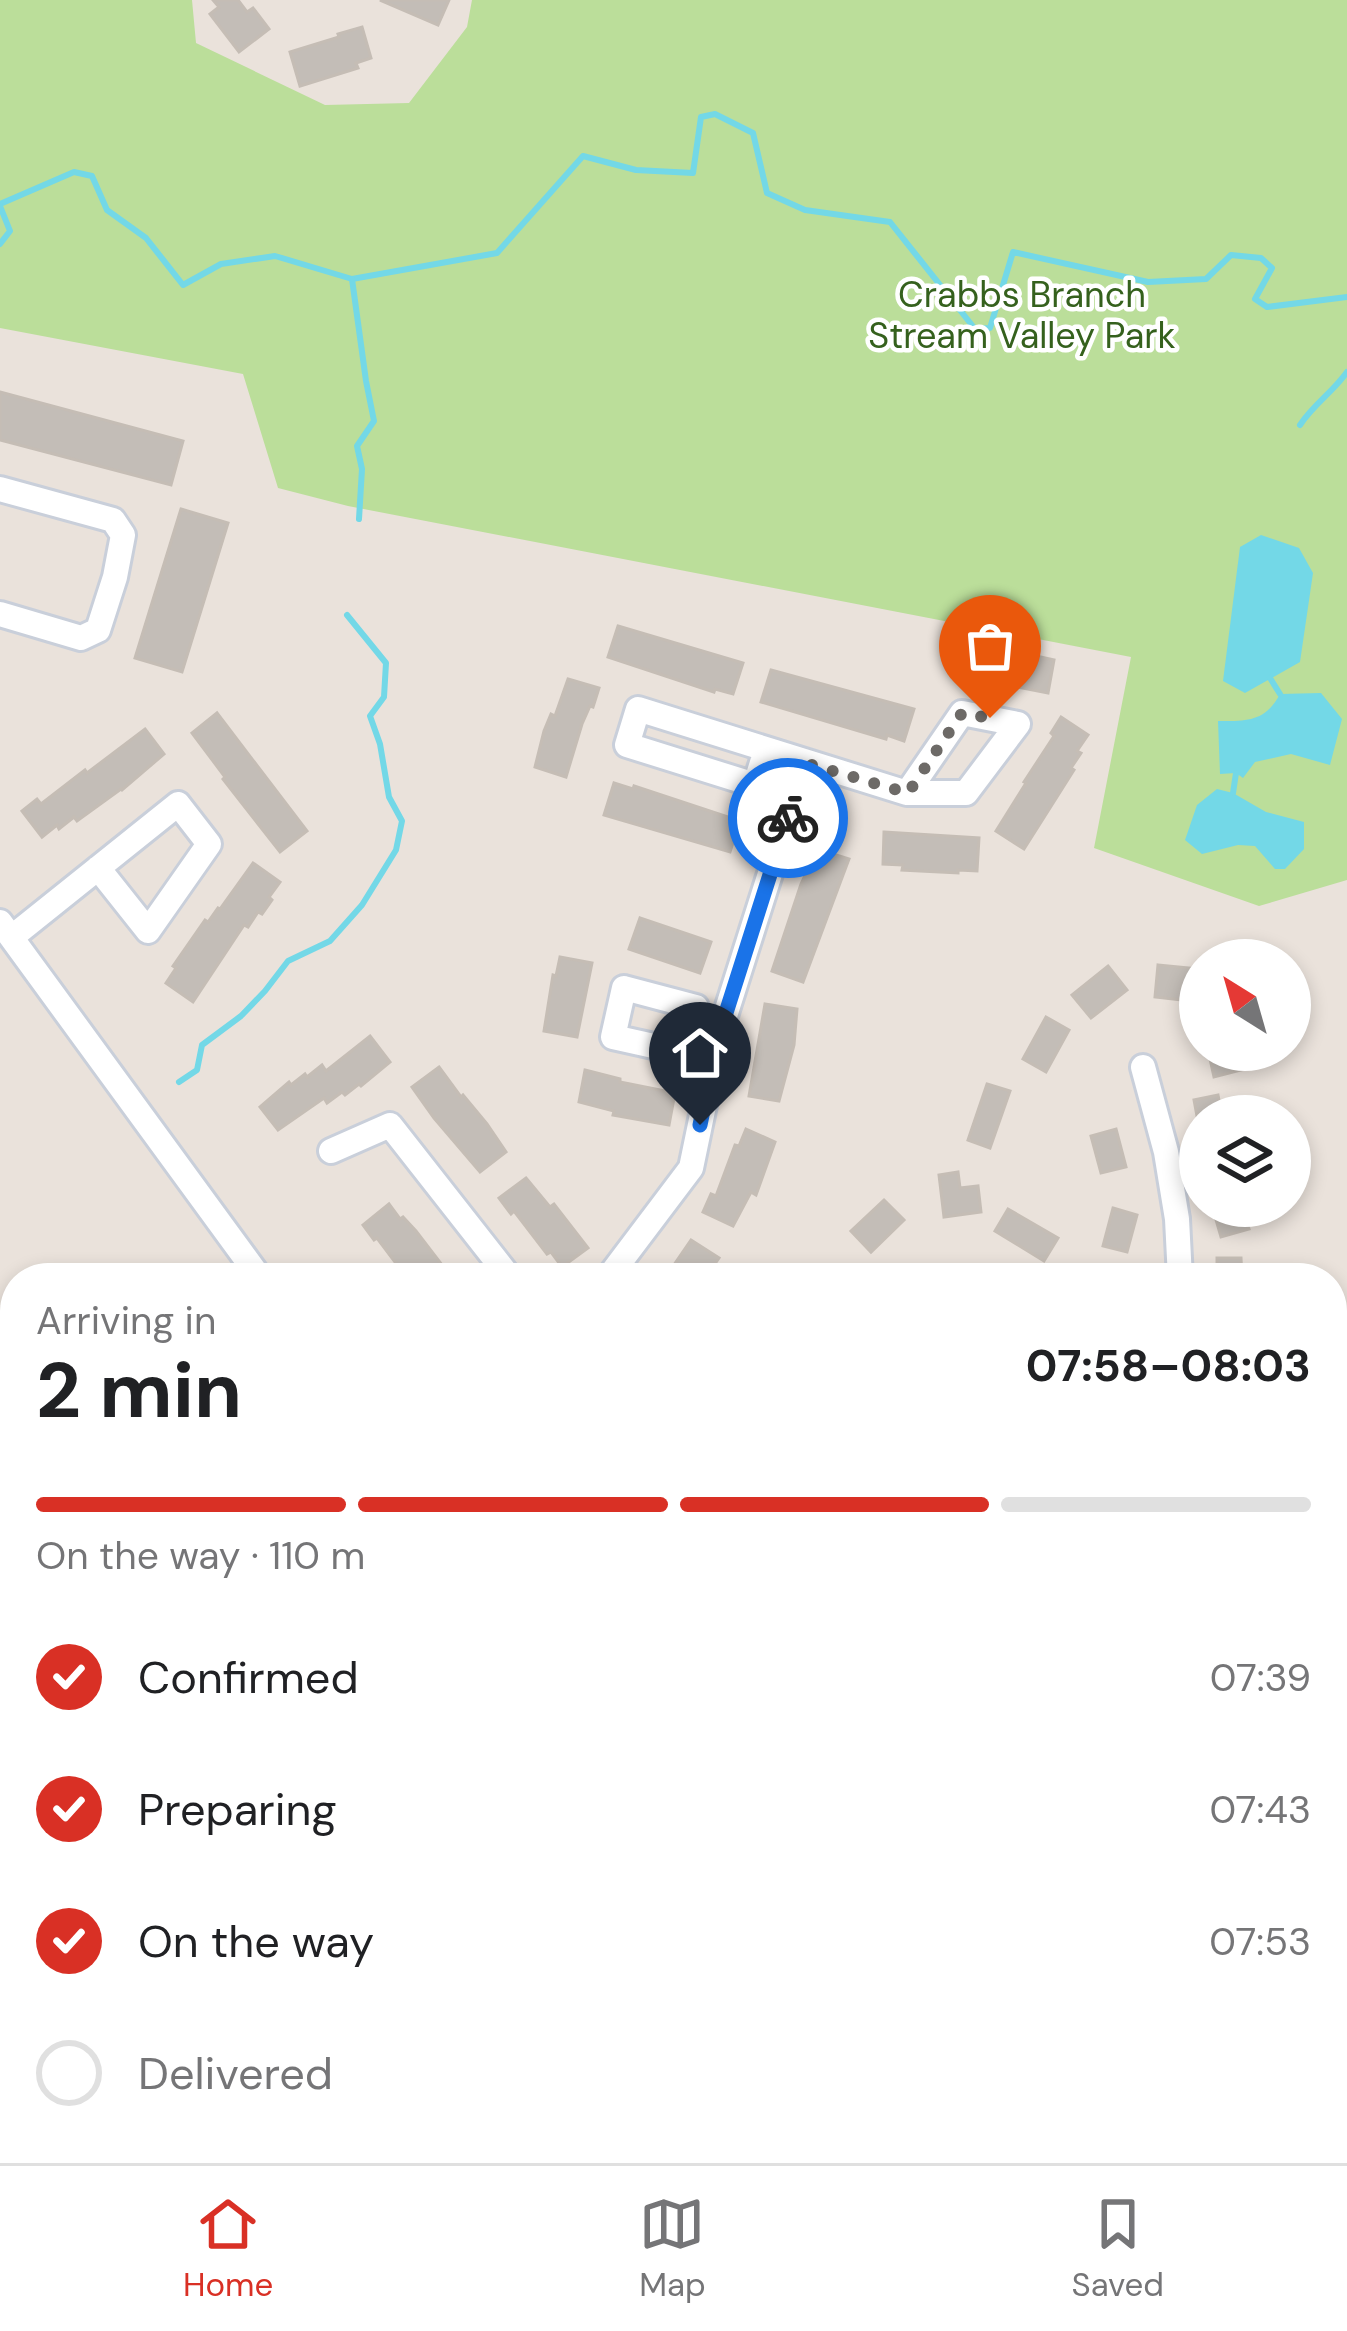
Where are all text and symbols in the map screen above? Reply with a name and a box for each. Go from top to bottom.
park label: Crabbs Branch Stream Valley Park [868,271,1176,359]
pin [939,595,1041,718]
icon: bag [957,613,1023,679]
courier [728,758,848,878]
icon: bike [755,785,821,851]
north arrow [1179,939,1311,1071]
map controls [1179,939,1311,1227]
pin [649,1002,751,1125]
icon: home [667,1020,733,1086]
button: layers [1179,1095,1311,1227]
text: Arriving in [36,1295,216,1346]
text: 07:58–08:03 [1026,1336,1311,1395]
text: 2 min [36,1340,242,1441]
text: On the way · 110 m [36,1530,365,1581]
icon: check [36,1644,102,1710]
text: Confirmed [138,1648,359,1707]
text: 07:39 [1210,1652,1311,1703]
icon: check [36,1776,102,1842]
text: Preparing [138,1780,337,1839]
text: 07:43 [1209,1784,1311,1835]
icon: check [36,1908,102,1974]
text: On the way [138,1912,374,1971]
text: 07:53 [1209,1916,1311,1967]
text: Delivered [138,2044,333,2103]
tab: Home [183,2191,273,2306]
tab: Map [639,2191,706,2306]
tab: Saved [1072,2191,1164,2306]

